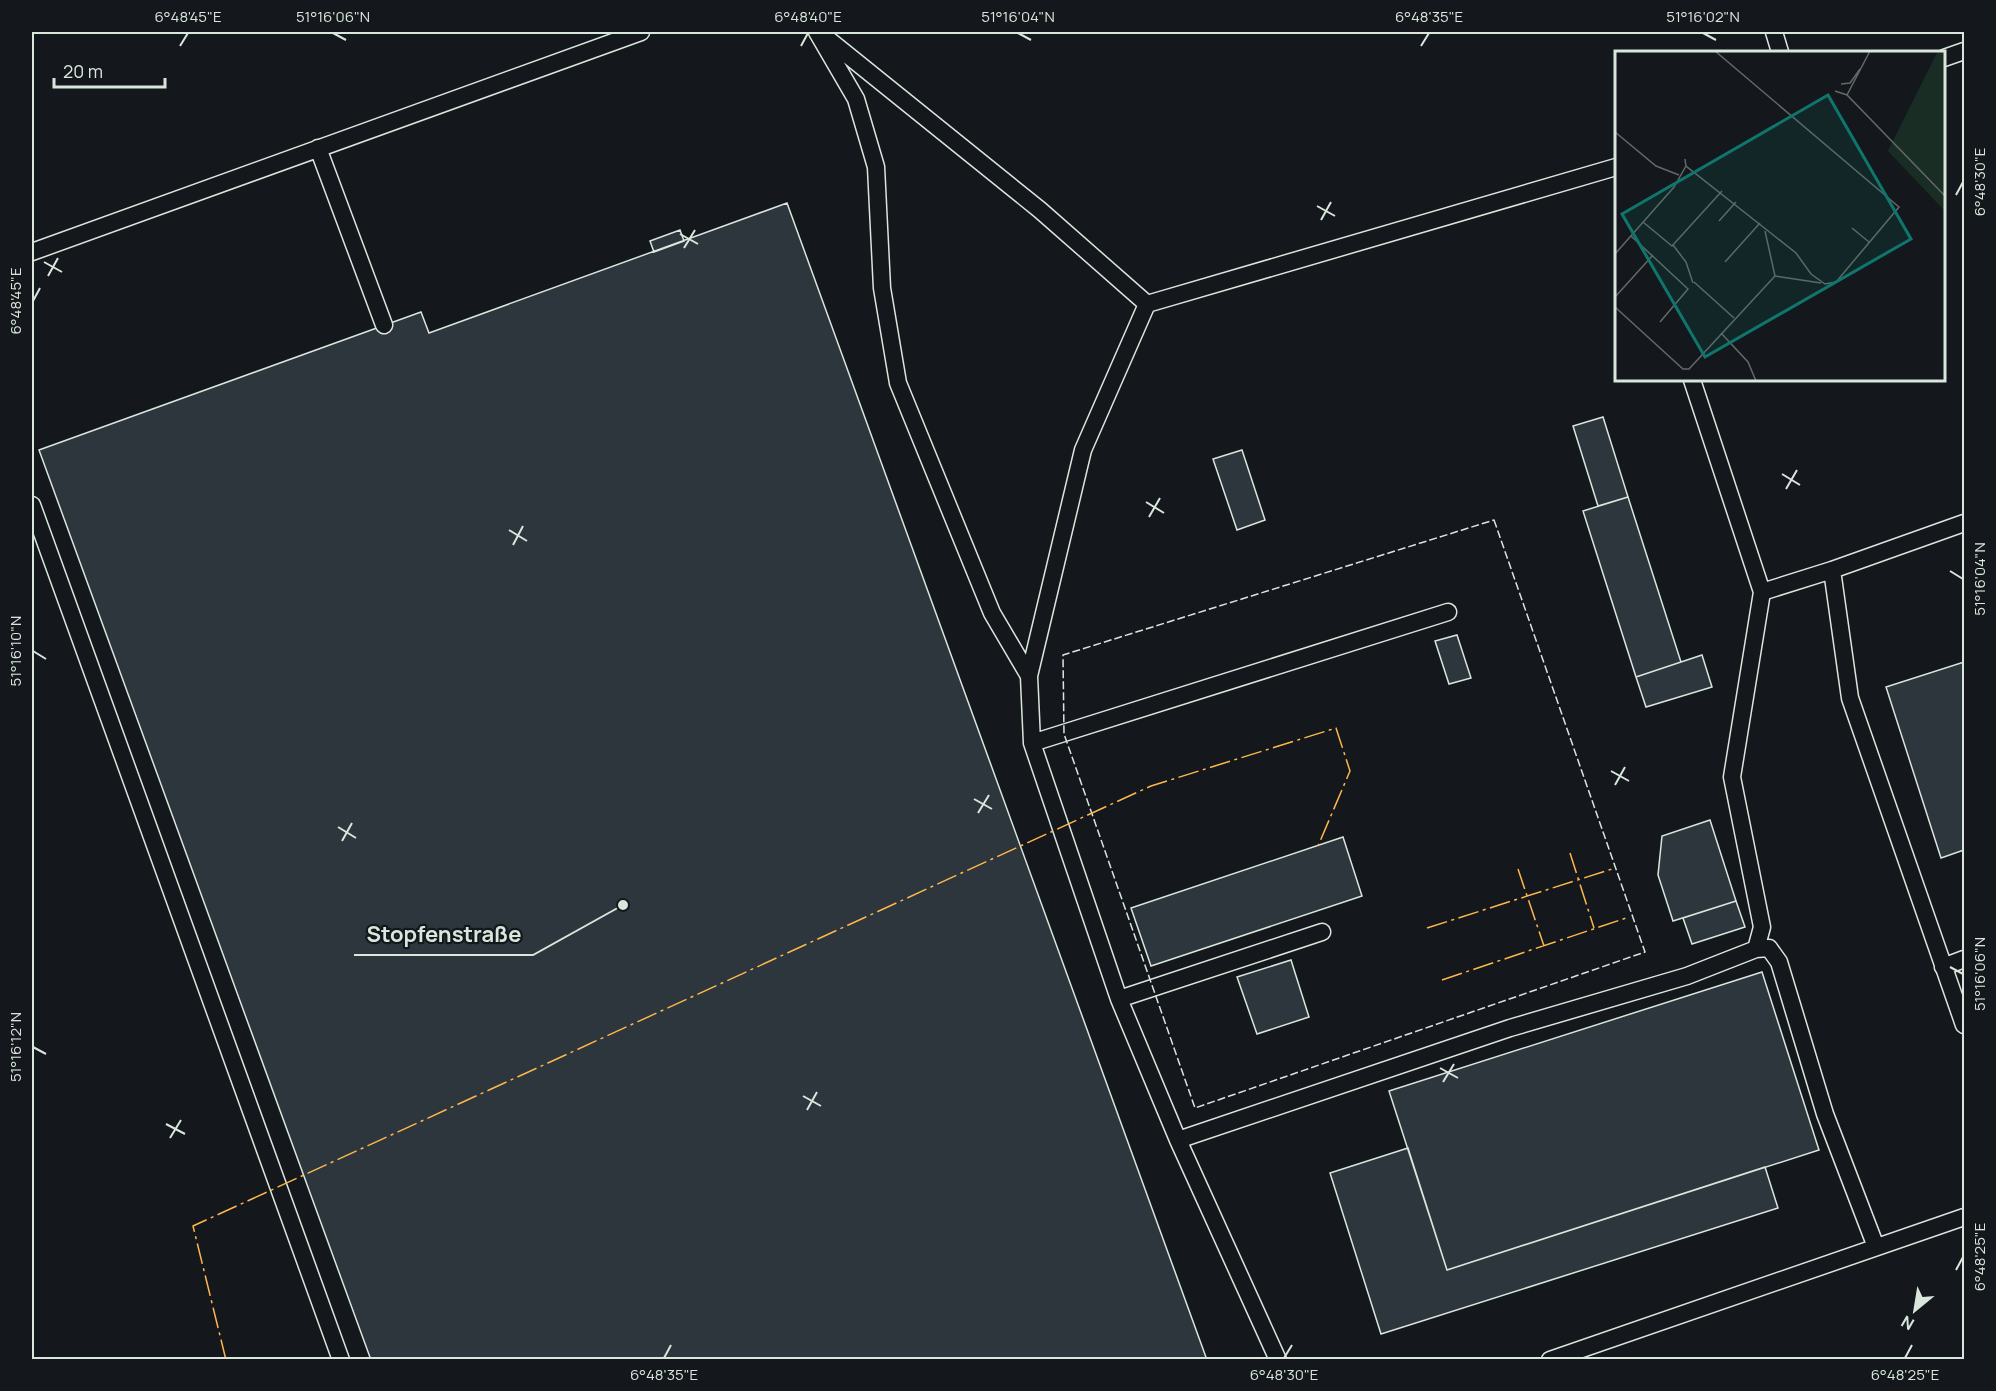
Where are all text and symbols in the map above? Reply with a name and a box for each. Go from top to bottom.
text: 6°48'45"E [155,6,221,27]
text: 51°16'06"N [296,6,370,27]
text: 6°48'40"E [774,6,842,27]
text: 51°16'04"N [981,6,1055,27]
text: 6°48'35"E [1395,6,1463,27]
text: 51°16'02"N [1666,6,1740,27]
scale bar [54,51,165,89]
inset map [1615,51,1945,381]
text: 20 m [63,59,103,83]
text: 6°48'30"E [1969,148,1990,216]
text: 6°48'45"E [5,268,26,334]
text: 51°16'04"N [1969,542,1990,616]
text: 51°16'10"N [5,616,26,686]
callout: Stopfenstraße [354,915,533,955]
text: Stopfenstraße [367,919,521,949]
text: 51°16'06"N [1969,937,1990,1011]
text: 51°16'12"N [5,1012,26,1082]
text: 6°48'25"E [1969,1223,1990,1291]
north arrow [1885,1280,1945,1340]
text: N [1897,1311,1918,1335]
text: 6°48'35"E [630,1364,698,1385]
text: 6°48'30"E [1250,1364,1318,1385]
text: 6°48'25"E [1871,1364,1939,1385]

